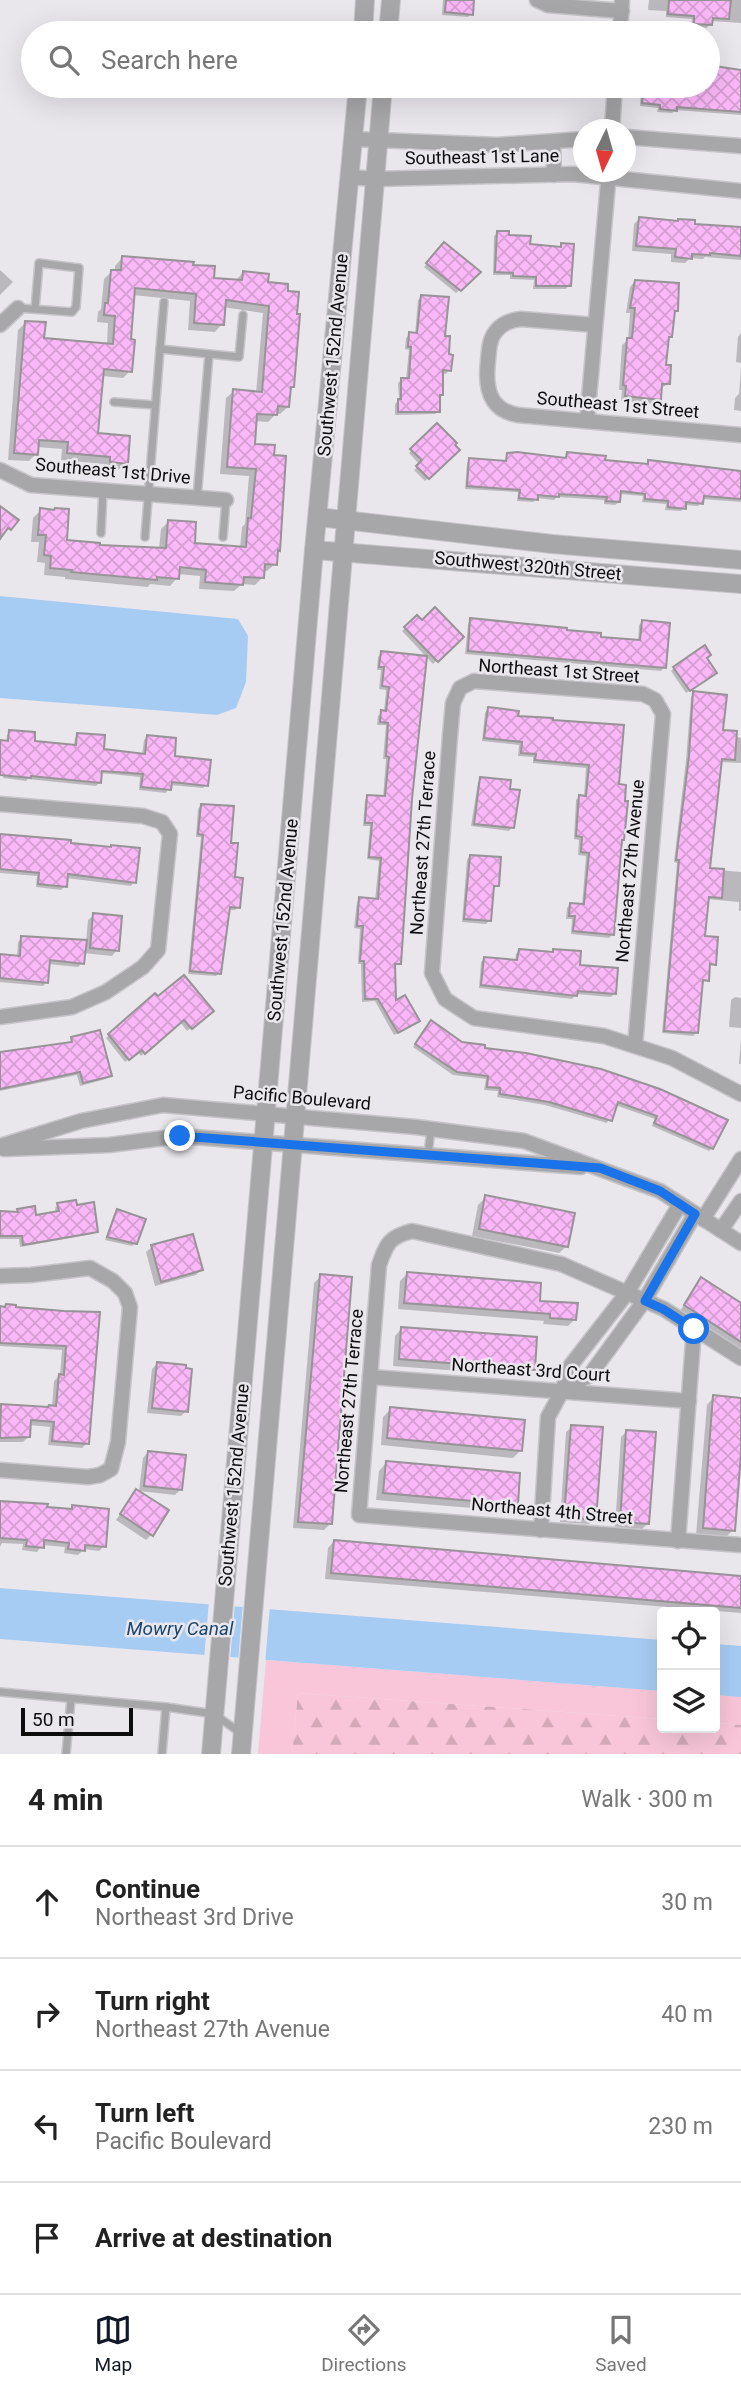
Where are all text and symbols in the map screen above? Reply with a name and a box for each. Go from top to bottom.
search box [21,21,720,98]
icon: search [45,41,83,79]
text: Search here [101,45,238,75]
north arrow [573,119,636,182]
street label: Southeast 1st Lane [405,145,559,168]
street label: Southwest 152nd Avenue [313,253,352,457]
street label: Southeast 1st Street [536,387,700,422]
street label: Southeast 1st Drive [34,453,192,488]
street label: Southwest 320th Street [434,547,622,584]
street label: Northeast 1st Street [478,654,641,687]
street label: Northeast 27th Terrace [406,750,439,936]
street label: Northeast 27th Avenue [611,778,648,963]
street label: Southwest 152nd Avenue [263,818,302,1022]
street label: Pacific Boulevard [232,1081,372,1114]
route end [164,1120,195,1151]
street label: Northeast 27th Terrace [330,1308,367,1494]
route start [678,1313,709,1344]
street label: Northeast 3rd Court [451,1353,611,1386]
street label: Southwest 152nd Avenue [214,1383,253,1587]
street label: Northeast 4th Street [470,1493,634,1528]
map controls [657,1607,720,1733]
button: locate [657,1607,720,1670]
water label: Mowry Canal [127,1617,234,1640]
button: layers [657,1670,720,1733]
scale bar [21,1705,133,1737]
text: 50 m [32,1708,75,1731]
text: 4 min [28,1782,103,1817]
text: Walk · 300 m [581,1786,713,1813]
text: Continue [95,1874,200,1904]
icon: ahead [28,1883,66,1921]
text: 30 m [661,1889,713,1916]
text: Northeast 3rd Drive [95,1904,294,1931]
text: Turn right [95,1986,210,2016]
icon: right [28,1995,66,2033]
text: 40 m [661,2001,713,2028]
text: Northeast 27th Avenue [95,2016,330,2043]
text: Turn left [95,2098,194,2128]
icon: left [28,2107,66,2145]
text: 230 m [648,2113,713,2140]
text: Pacific Boulevard [95,2128,272,2155]
icon: arrive [28,2219,66,2257]
text: Arrive at destination [95,2223,332,2253]
tab: Map [94,2311,132,2376]
tab: Directions [321,2311,406,2376]
tab: Saved [595,2311,647,2376]

